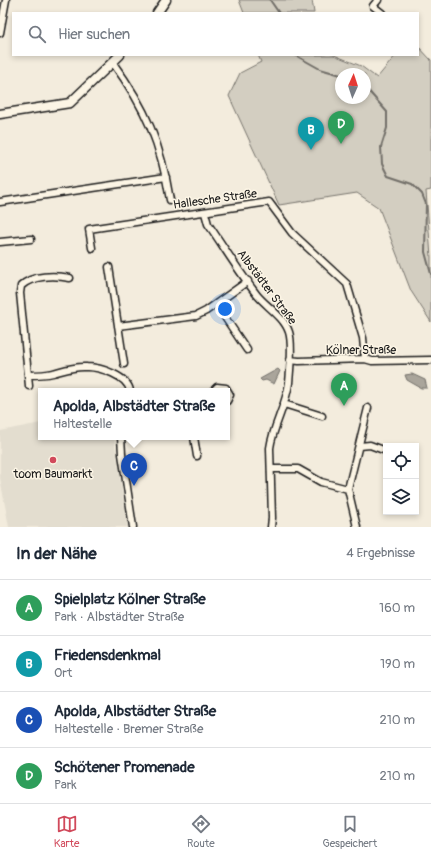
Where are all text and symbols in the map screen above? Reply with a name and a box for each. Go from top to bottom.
search box [12,12,419,56]
icon: search [26,23,48,45]
text: Hier suchen [58,25,130,44]
north arrow [335,68,371,104]
pin: D [328,111,354,144]
pin: B [298,117,324,150]
street label: Hallesche Straße [172,186,258,213]
street label: Albstädter Straße [233,247,300,328]
your location [215,299,235,319]
street label: Kölner Straße [326,343,396,358]
pin: A [331,373,357,406]
popup [38,388,230,440]
text: Apolda, Albstädter Straße [53,397,215,416]
text: Haltestelle [53,416,112,432]
map controls [383,443,419,515]
button: locate [383,443,419,479]
pin: C [121,453,147,486]
marker: toom Baumarkt [48,455,58,465]
place label: toom Baumarkt [13,467,93,482]
button: layers [383,479,419,515]
text: In der Nähe [16,543,97,564]
text: 4 Ergebnisse [346,545,415,561]
text: Spielplatz Kölner Straße [54,590,206,609]
text: A [25,600,33,616]
text: 160 m [379,600,415,616]
text: Park · Albstädter Straße [54,609,184,625]
text: Friedensdenkmal [54,646,161,665]
text: B [25,656,33,672]
text: 190 m [380,656,415,672]
text: Ort [54,665,72,681]
text: Apolda, Albstädter Straße [54,702,216,721]
text: C [25,712,33,728]
text: 210 m [379,712,415,728]
text: Haltestelle · Bremer Straße [54,721,203,737]
text: Schötener Promenade [54,758,195,777]
text: D [25,768,33,784]
text: 210 m [379,768,415,784]
text: Park [54,777,77,793]
tab: Karte [54,813,79,850]
tab: Route [187,813,215,850]
tab: Gespeichert [322,813,377,850]

